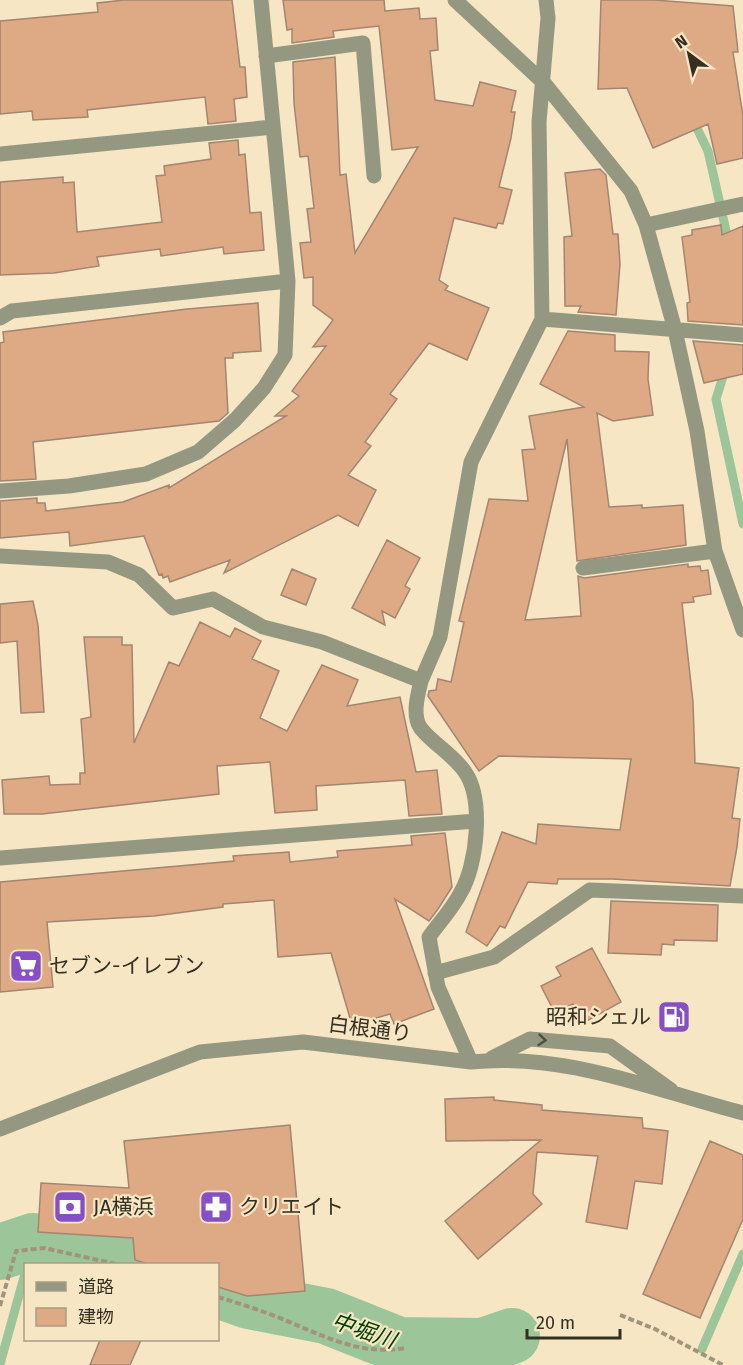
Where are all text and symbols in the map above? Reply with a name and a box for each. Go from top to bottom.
north arrow [659,24,719,84]
text: N [671,31,691,53]
supermarket icon: セブン-イレブン [8,948,44,984]
place label: セブン-イレブン [49,953,204,979]
fuel station icon: 昭和シェル [656,999,692,1035]
place label: 昭和シェル [546,1004,651,1030]
street label: 白根通り [327,1011,413,1047]
one-way arrow [538,1033,547,1046]
bank icon: JA横浜 [52,1189,88,1225]
pharmacy icon: クリエイト [198,1189,234,1225]
place label: JA横浜 [93,1194,153,1220]
place label: クリエイト [239,1194,344,1220]
legend [24,1263,219,1341]
text: 道路 [78,1276,114,1298]
scale bar [527,1302,620,1340]
text: 建物 [78,1306,114,1328]
water label: 中堀川 [328,1307,401,1355]
text: 20 m [536,1312,575,1334]

